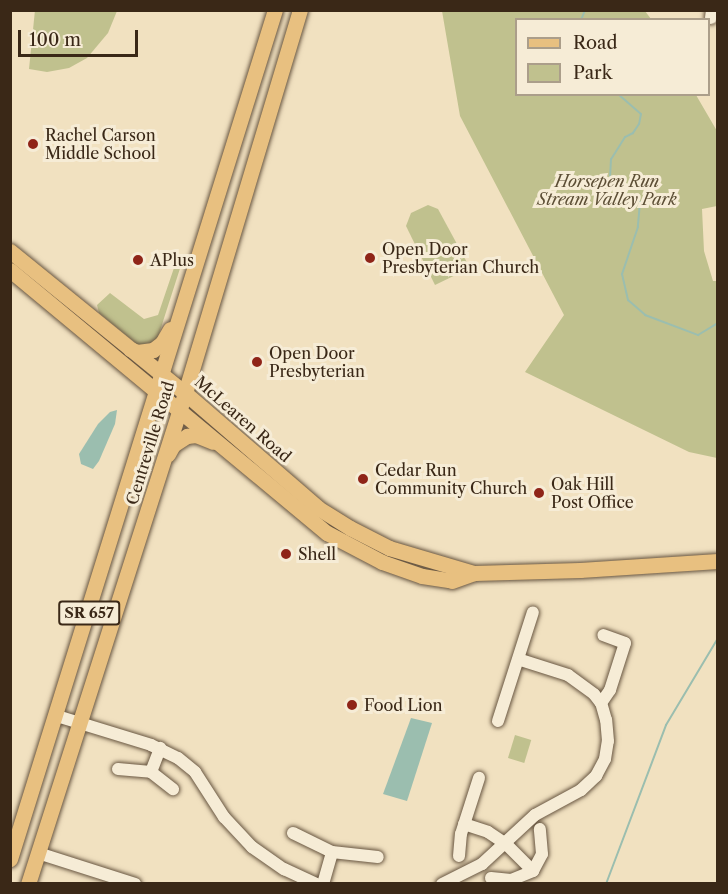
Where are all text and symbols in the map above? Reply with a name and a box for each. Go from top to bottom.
scale bar [21,18,141,56]
legend [515,18,710,96]
text: 100 m [29,29,81,51]
text: Road [573,32,618,54]
text: Park [573,62,612,84]
place label: Rachel Carson Middle School [45,125,156,163]
marker: Rachel Carson Middle School [26,137,40,151]
park label: Horsepen Run Stream Valley Park [537,171,677,209]
place label: Open Door Presbyterian Church [382,239,539,277]
place label: APlus [150,250,194,270]
marker: Open Door Presbyterian Church [363,251,377,265]
marker: APlus [131,253,145,267]
place label: Open Door Presbyterian [269,343,365,381]
marker: Open Door Presbyterian [250,355,264,369]
street label: McLearen Road [191,372,295,466]
street label: Centreville Road [122,379,178,507]
place label: Cedar Run Community Church [375,460,528,498]
marker: Cedar Run Community Church [356,472,370,486]
place label: Oak Hill Post Office [551,474,634,512]
marker: Oak Hill Post Office [532,486,546,500]
place label: Shell [298,544,336,564]
marker: Shell [279,547,293,561]
road number: SR 657 [58,601,121,625]
place label: Food Lion [364,695,443,715]
marker: Food Lion [345,698,359,712]

